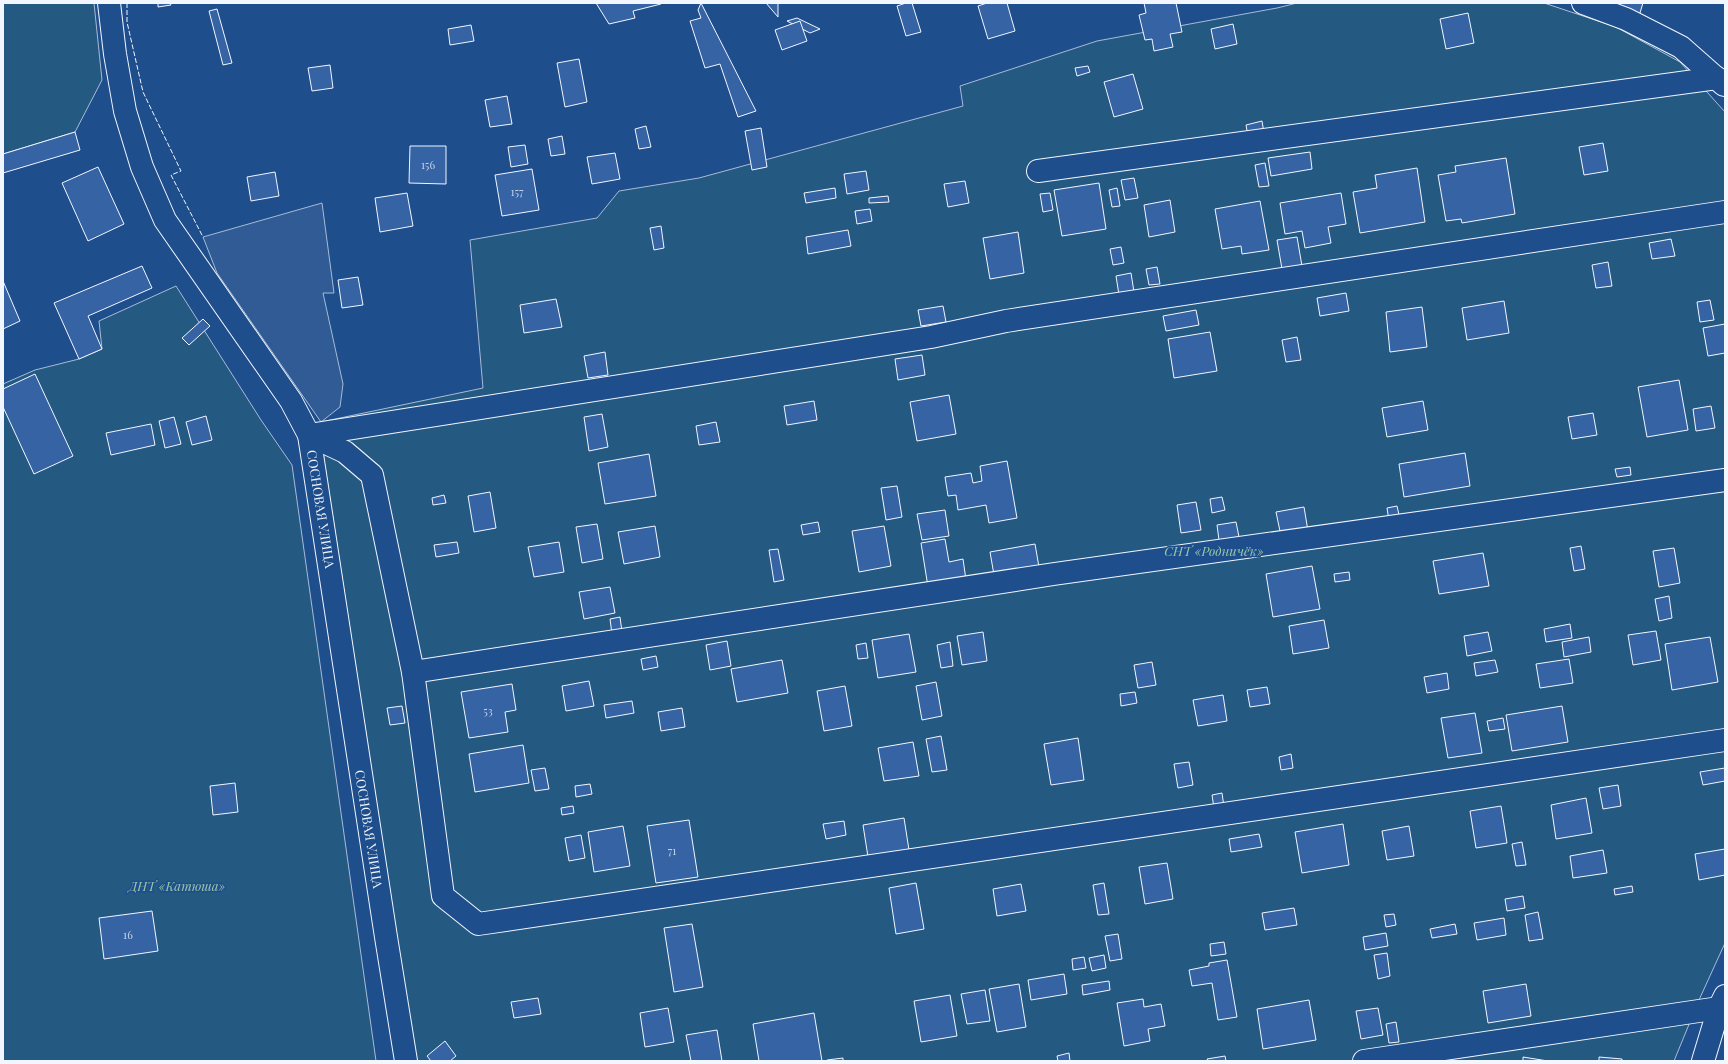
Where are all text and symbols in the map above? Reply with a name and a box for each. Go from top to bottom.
house number: 156 [421,157,435,172]
house number: 157 [511,184,524,199]
street label: СОСНОВАЯ УЛИЦА [304,449,339,570]
park label: СНТ «Родничёк» [1164,542,1264,559]
house number: 53 [483,703,493,718]
street label: СОСНОВАЯ УЛИЦА [352,769,387,890]
house number: 71 [668,843,676,858]
park label: ДНТ «Катюша» [127,877,226,894]
house number: 16 [123,927,133,942]

